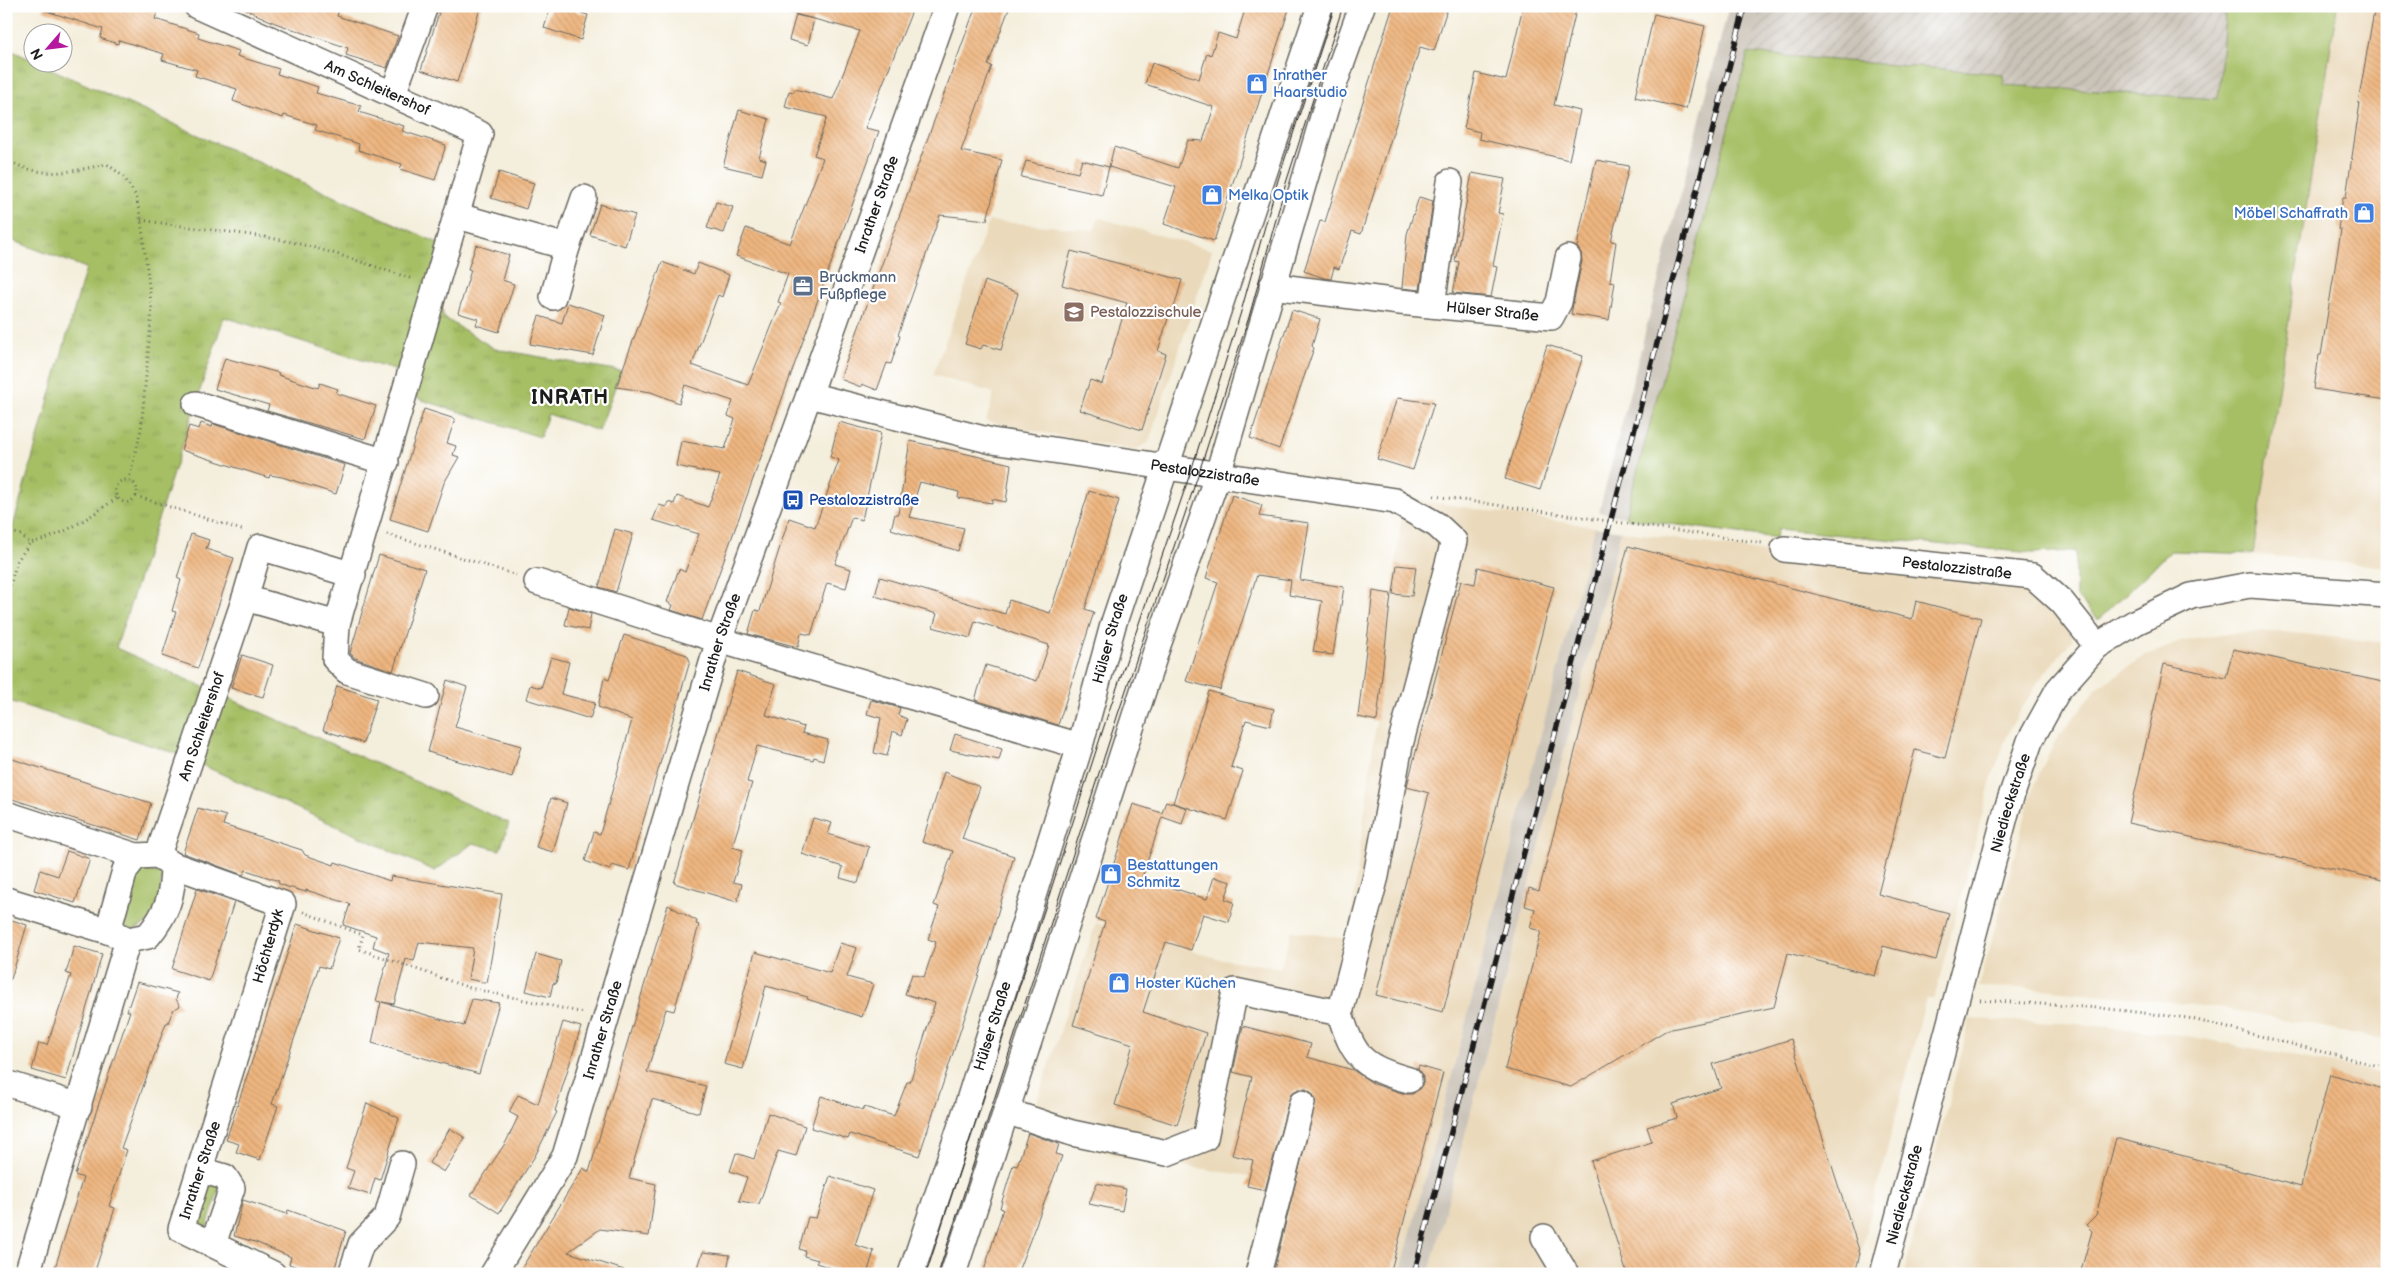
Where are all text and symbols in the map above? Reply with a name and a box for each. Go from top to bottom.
north arrow [22,22,72,72]
text: N [27,45,47,63]
street label: Am Schleitershof [321,56,433,120]
place label: Inrather Haarstudio [1273,66,1347,102]
shop icon: Inrather Haarstudio [1245,72,1269,96]
street label: Inrather Straße [851,153,903,256]
shop icon: Melka Optik [1200,183,1224,207]
place label: Melka Optik [1228,186,1309,205]
shop icon: Möbel Schaffrath [2352,201,2376,225]
place label: Möbel Schaffrath [2234,204,2348,223]
place label: Bruckmann Fußpflege [819,268,896,304]
office icon: Bruckmann Fußpflege [791,274,815,298]
street label: Hülser Straße [1445,298,1540,326]
school or university icon: Pestalozzischule [1062,300,1086,324]
place label: Pestalozzischule [1090,303,1202,322]
district label: INRATH [531,386,609,410]
street label: Pestalozzistraße [1149,456,1261,491]
bus stop icon: Pestalozzistraße [781,488,805,512]
place label: Pestalozzistraße [809,491,919,510]
street label: Pestalozzistraße [1901,553,2013,584]
street label: Inrather Straße [695,590,745,694]
street label: Hülser Straße [1088,591,1133,686]
street label: Am Schleitershof [175,669,229,783]
street label: Niedieckstraße [1987,751,2035,855]
place label: Bestattungen Schmitz [1127,856,1218,892]
shop icon: Bestattungen Schmitz [1099,862,1123,886]
street label: Höchterdyk [249,906,288,986]
shop icon: Hoster Küchen [1107,971,1131,995]
place label: Hoster Küchen [1135,974,1236,993]
street label: Inrather Straße [579,978,627,1082]
street label: Hülser Straße [970,979,1016,1073]
street label: Inrather Straße [176,1119,225,1222]
street label: Niedieckstraße [1882,1143,1927,1247]

